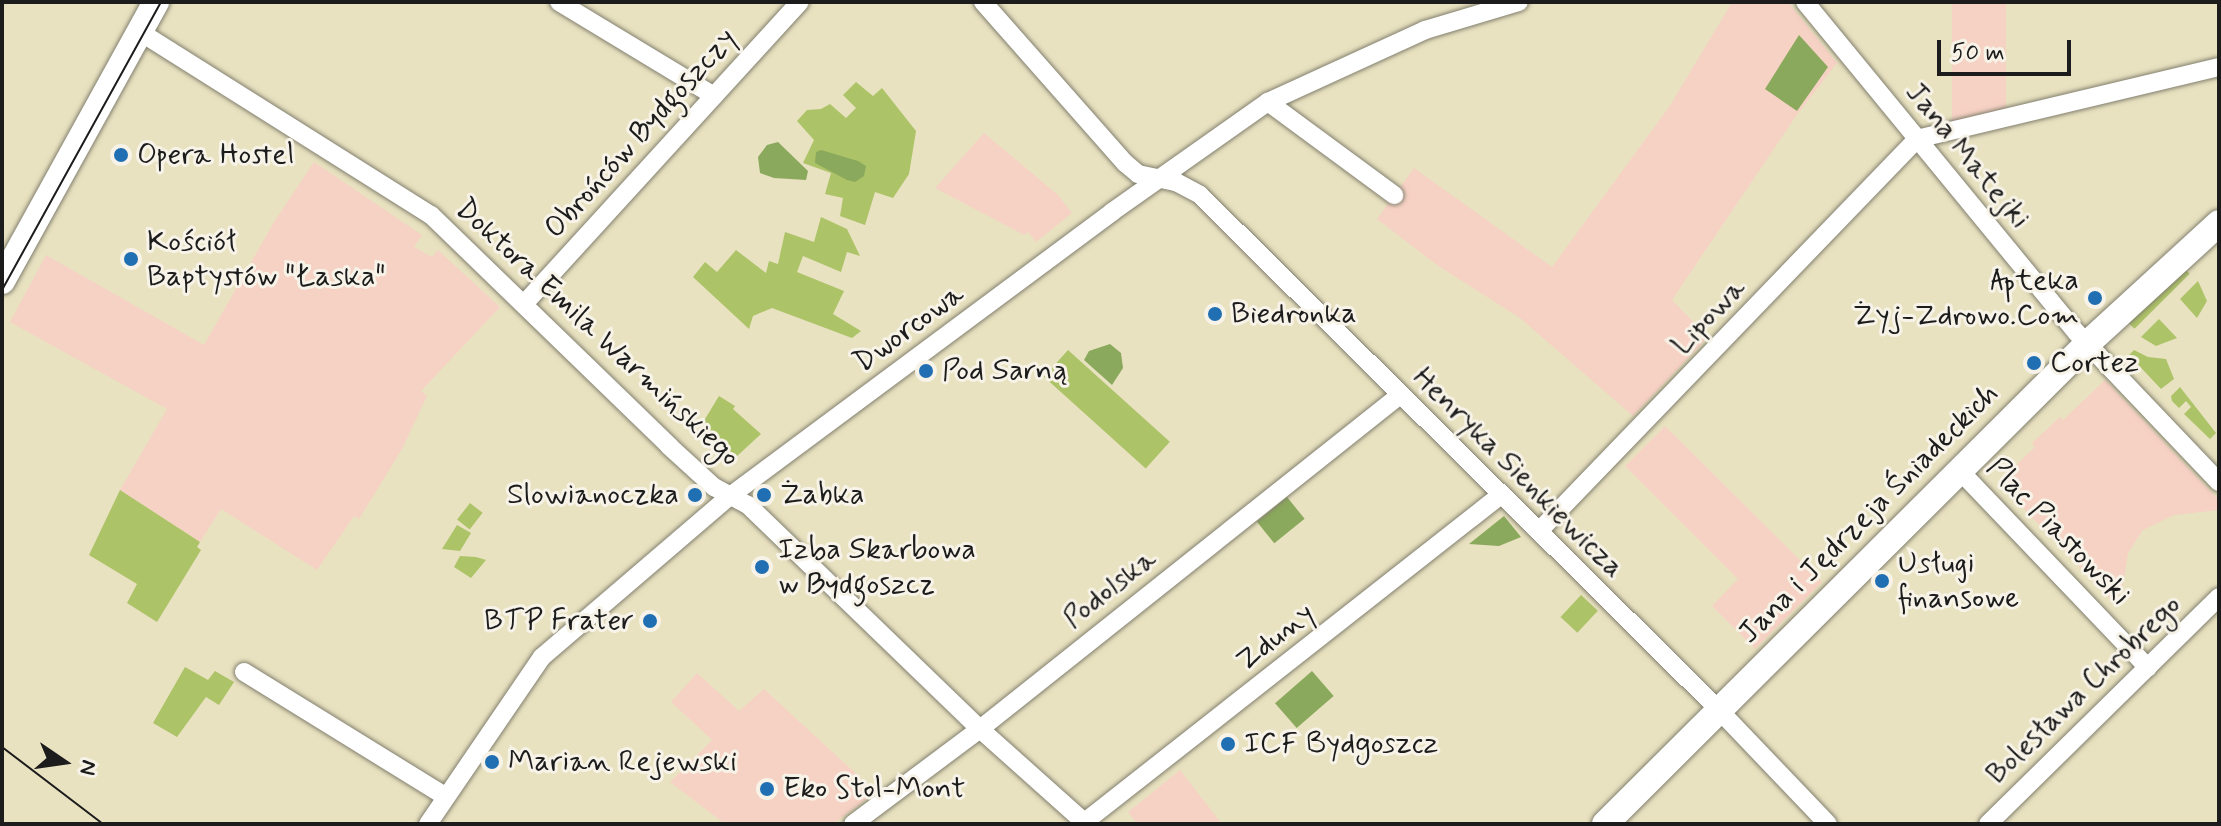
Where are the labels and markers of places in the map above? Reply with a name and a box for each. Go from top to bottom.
place label: Opera Hostel [137,137,294,173]
marker: Opera Hostel [112,146,130,164]
place label: Kościół Baptystów "Łaska" [147,224,385,294]
marker: Kościół Baptystów "Łaska" [122,250,140,268]
place label: Apteka Żyj-Zdrowo.Com [1853,263,2079,334]
marker: Apteka Żyj-Zdrowo.Com [2086,289,2104,307]
place label: Biedronka [1231,296,1357,332]
marker: Biedronka [1206,305,1224,323]
place label: Cortez [2050,345,2139,381]
place label: Pod Sarną [942,353,1074,389]
marker: Cortez [2025,354,2043,372]
marker: Pod Sarną [917,362,935,380]
place label: Slowianoczka [507,477,679,513]
place label: Żabka [780,477,864,513]
marker: Slowianoczka [686,486,704,504]
marker: Żabka [755,486,773,504]
place label: Izba Skarbowa w Bydgoszcz [778,532,977,602]
place label: Usługi finansowe [1898,546,2019,616]
marker: Izba Skarbowa w Bydgoszcz [753,558,771,576]
marker: Usługi finansowe [1873,572,1891,590]
place label: BTP Frater [484,603,634,639]
marker: BTP Frater [641,612,659,630]
place label: ICF Bydgoszcz [1244,726,1439,762]
marker: ICF Bydgoszcz [1219,735,1237,753]
place label: Marian Rejewski [508,744,737,780]
marker: Marian Rejewski [483,753,501,771]
place label: Eko Stol-Mont [783,771,964,807]
marker: Eko Stol-Mont [758,780,776,798]

